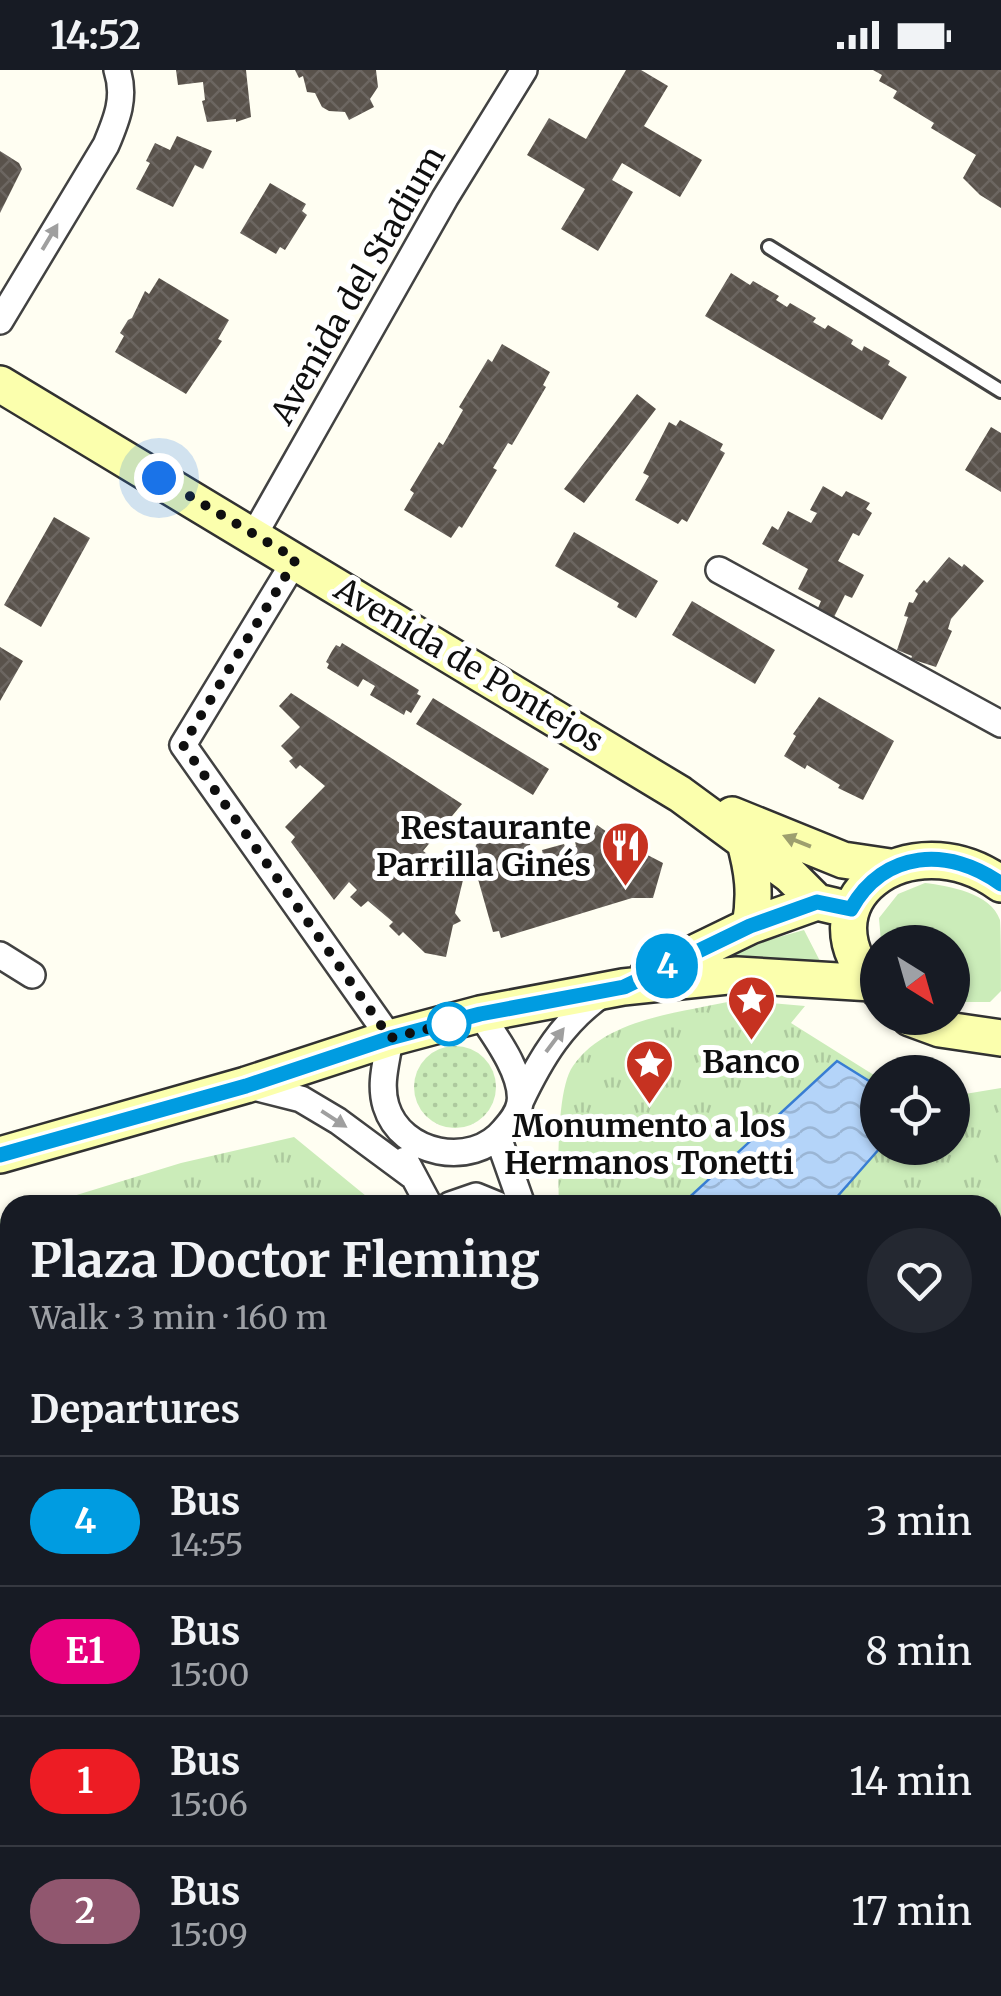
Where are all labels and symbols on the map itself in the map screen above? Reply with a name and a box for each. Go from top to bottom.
street label: Avenida del Stadium [262,139,454,432]
one-way arrow [41,223,58,251]
your location [134,453,184,503]
street label: Avenida de Pontejos [326,568,611,761]
place label: Restaurante Parrilla Ginés [376,808,591,885]
restaurant icon: Restaurante Parrilla Ginés [600,820,652,888]
one-way arrow [781,833,811,849]
north arrow [860,925,970,1035]
line badge: 4 [634,934,700,998]
place icon: Banco [725,974,777,1042]
unlabelled marker [428,1003,470,1045]
one-way arrow [545,1027,566,1053]
place icon: Monumento a los Hermanos Tonetti [623,1038,675,1106]
place label: Banco [702,1042,800,1082]
place label: Monumento a los Hermanos Tonetti [504,1106,794,1183]
one-way arrow [320,1110,347,1128]

